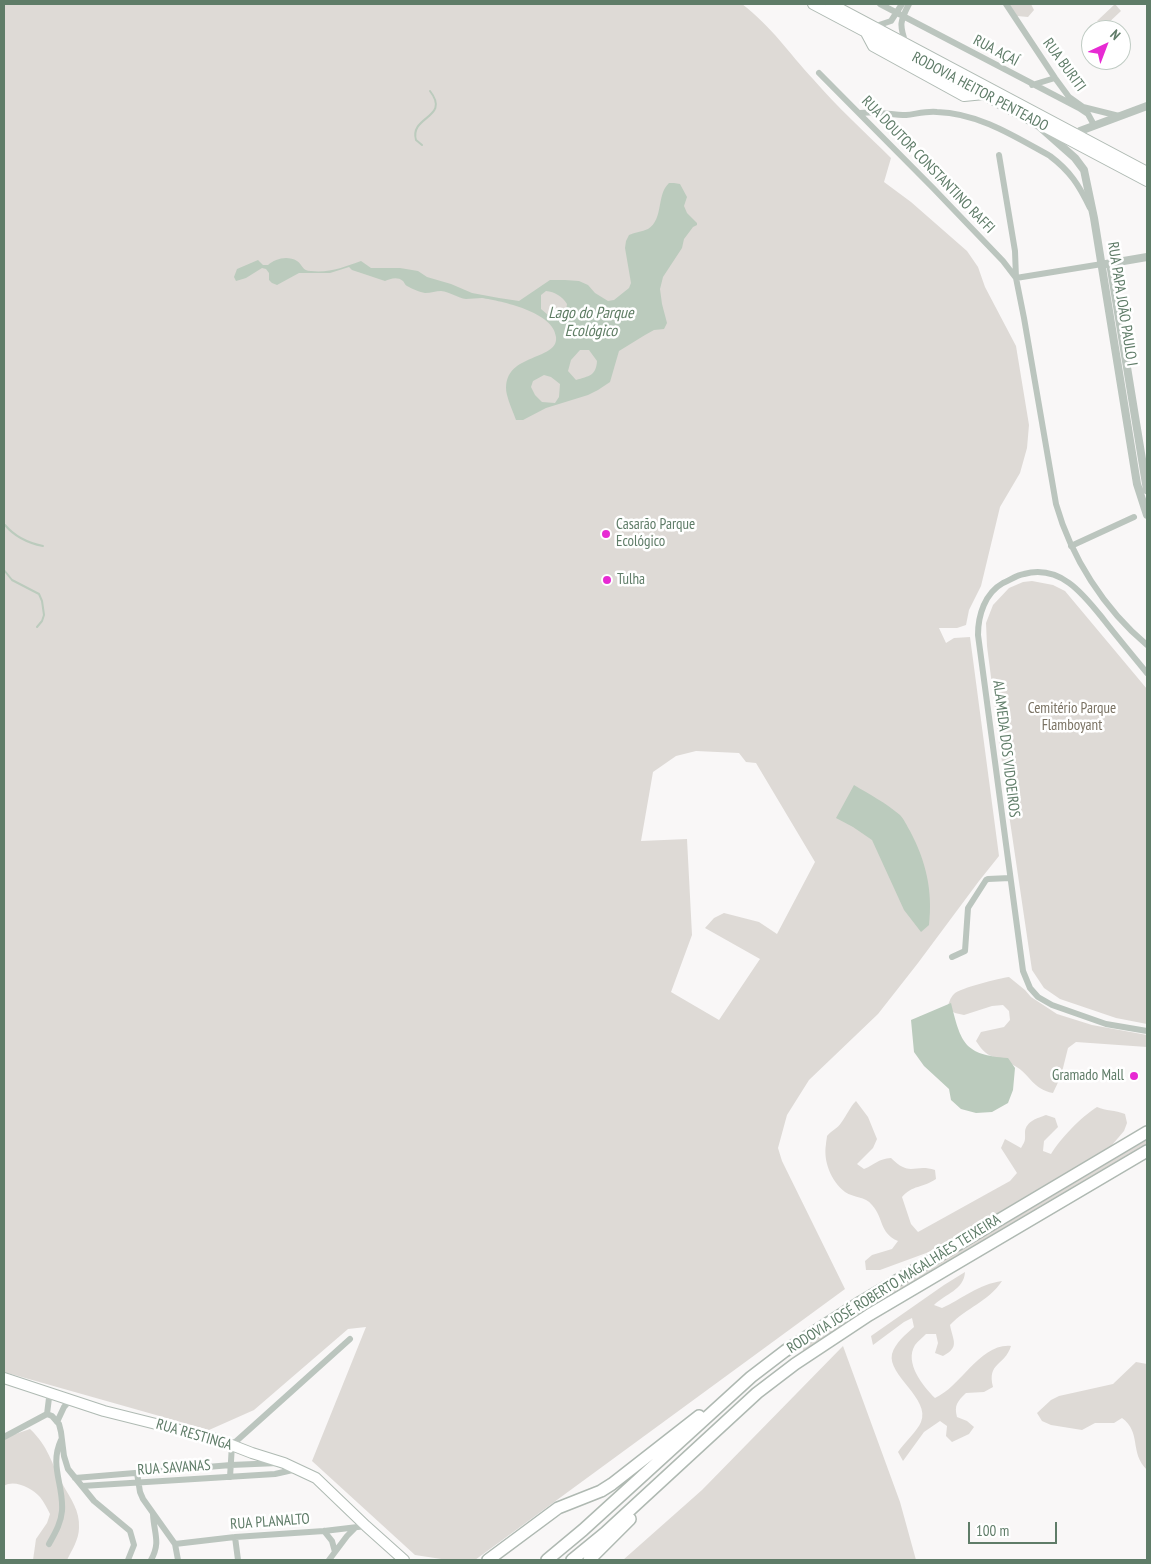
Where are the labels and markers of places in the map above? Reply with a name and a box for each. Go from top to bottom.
place label: Casarão Parque Ecológico [616,516,695,551]
marker: Casarão Parque Ecológico [600,528,612,540]
place label: Tulha [617,571,645,589]
marker: Tulha [601,574,613,586]
place label: Gramado Mall [1052,1067,1124,1085]
marker: Gramado Mall [1128,1070,1140,1082]

